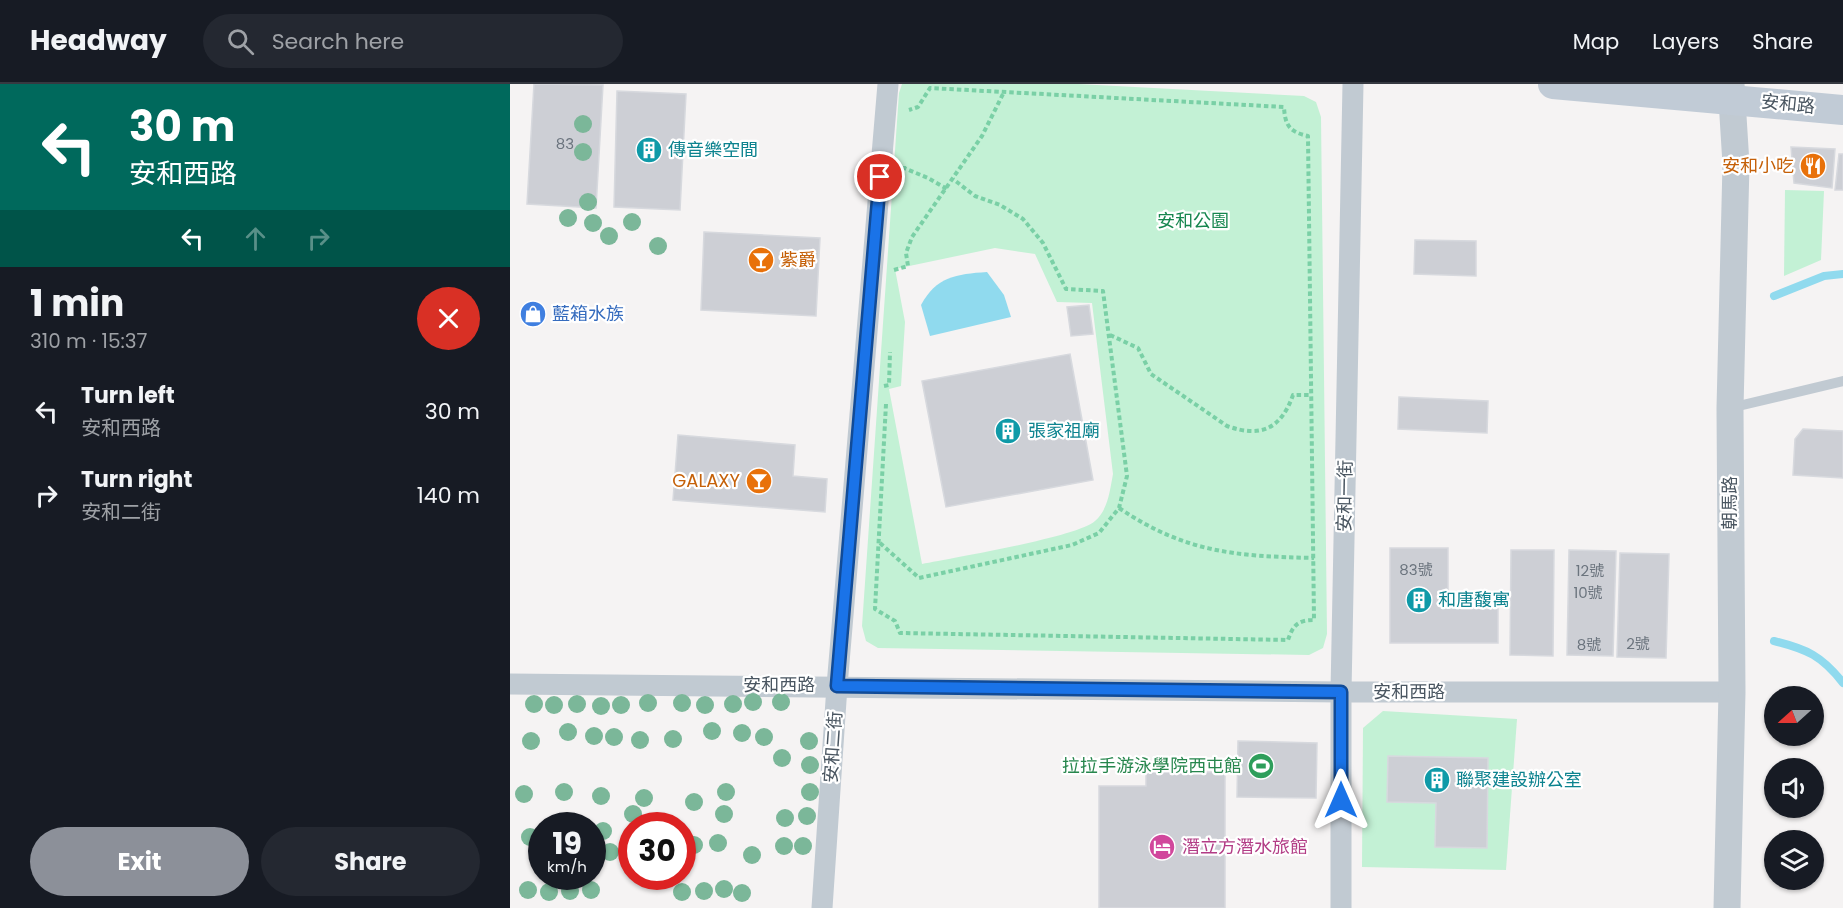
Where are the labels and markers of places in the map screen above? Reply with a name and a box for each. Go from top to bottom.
building icon: 傳音樂空間 [634,135,664,165]
place label: 傳音樂空間 [668,137,758,162]
pin [854,151,905,202]
restaurant icon: 安和小吃 [1798,151,1828,181]
place label: 安和小吃 [1722,153,1794,178]
bar icon: 紫爵 [746,245,776,275]
place label: 紫爵 [780,247,816,272]
shop icon: 藍箱水族 [518,299,548,329]
place label: 藍箱水族 [552,301,624,326]
building icon: 張家祖廟 [993,416,1023,446]
place label: 張家祖廟 [1028,418,1100,443]
bar icon: GALAXY [744,466,774,496]
place label: GALAXY [672,468,740,493]
building icon: 和唐馥寓 [1404,585,1434,615]
place label: 和唐馥寓 [1438,587,1510,612]
sports icon: 拉拉手游泳學院西屯館 [1246,751,1276,781]
place label: 拉拉手游泳學院西屯館 [1062,753,1242,778]
building icon: 聯聚建設辦公室 [1422,765,1452,795]
place label: 聯聚建設辦公室 [1456,767,1582,792]
hotel icon: 潛立方潛水旅館 [1147,832,1177,862]
place label: 潛立方潛水旅館 [1182,834,1308,859]

